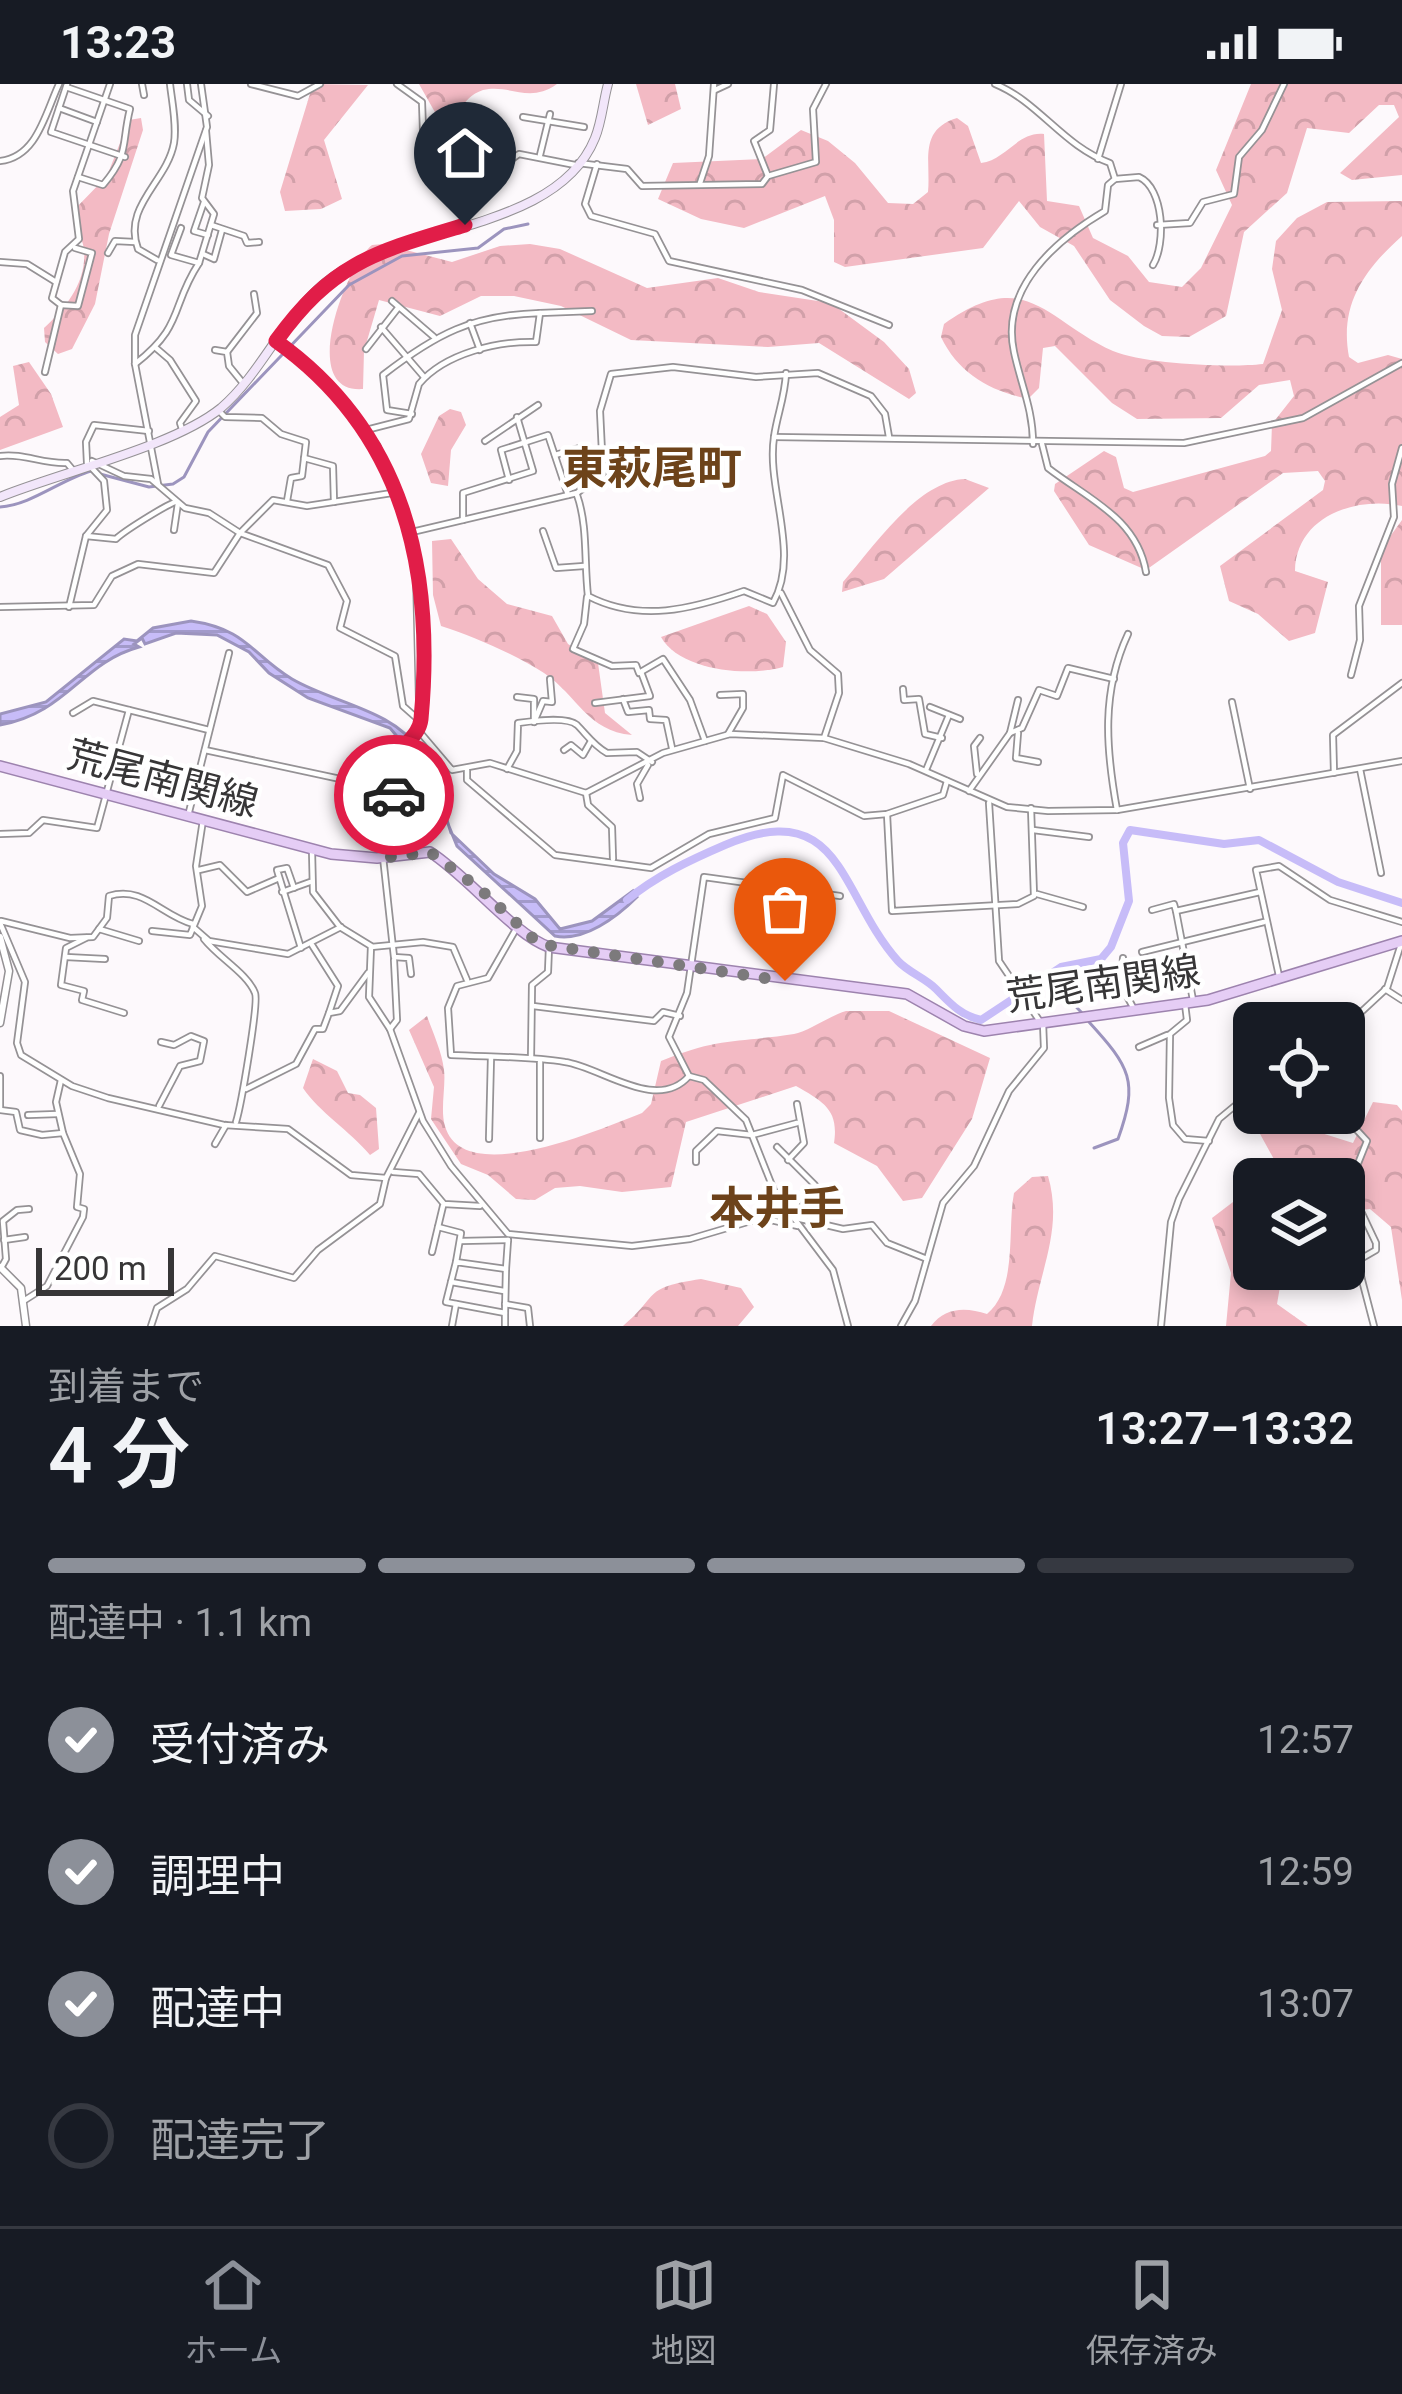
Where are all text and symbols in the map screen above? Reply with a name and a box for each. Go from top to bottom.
text: 13:23 [60,16,176,69]
pin [414,102,516,225]
icon: home [432,120,498,186]
district label: 東萩尾町 [562,442,742,495]
street label: 荒尾南関線 [63,732,263,826]
courier [334,735,454,855]
icon: car [361,762,427,828]
pin [734,858,836,981]
icon: bag [752,876,818,942]
street label: 荒尾南関線 [1003,948,1203,1020]
map controls [1233,1002,1365,1290]
button: locate [1233,1002,1365,1134]
button: layers [1233,1158,1365,1290]
district label: 本井手 [709,1182,845,1235]
scale bar [36,1242,174,1295]
text: 200 m [54,1249,147,1288]
text: 到着まで [48,1364,204,1410]
text: 13:27–13:32 [1095,1402,1354,1455]
text: 4 分 [48,1410,190,1501]
text: 配達中 · 1.1 km [48,1600,312,1646]
icon: check [48,1707,114,1773]
text: 12:57 [1257,1717,1354,1763]
text: 受付済み [150,1718,330,1771]
icon: check [48,1839,114,1905]
text: 12:59 [1257,1849,1354,1895]
text: 調理中 [150,1850,285,1903]
icon: check [48,1971,114,2037]
text: 13:07 [1257,1981,1354,2027]
text: 配達中 [150,1982,285,2035]
text: 配達完了 [150,2114,330,2167]
tab: ホーム [184,2252,282,2372]
tab: 地図 [651,2252,717,2372]
tab: 保存済み [1086,2252,1218,2372]

